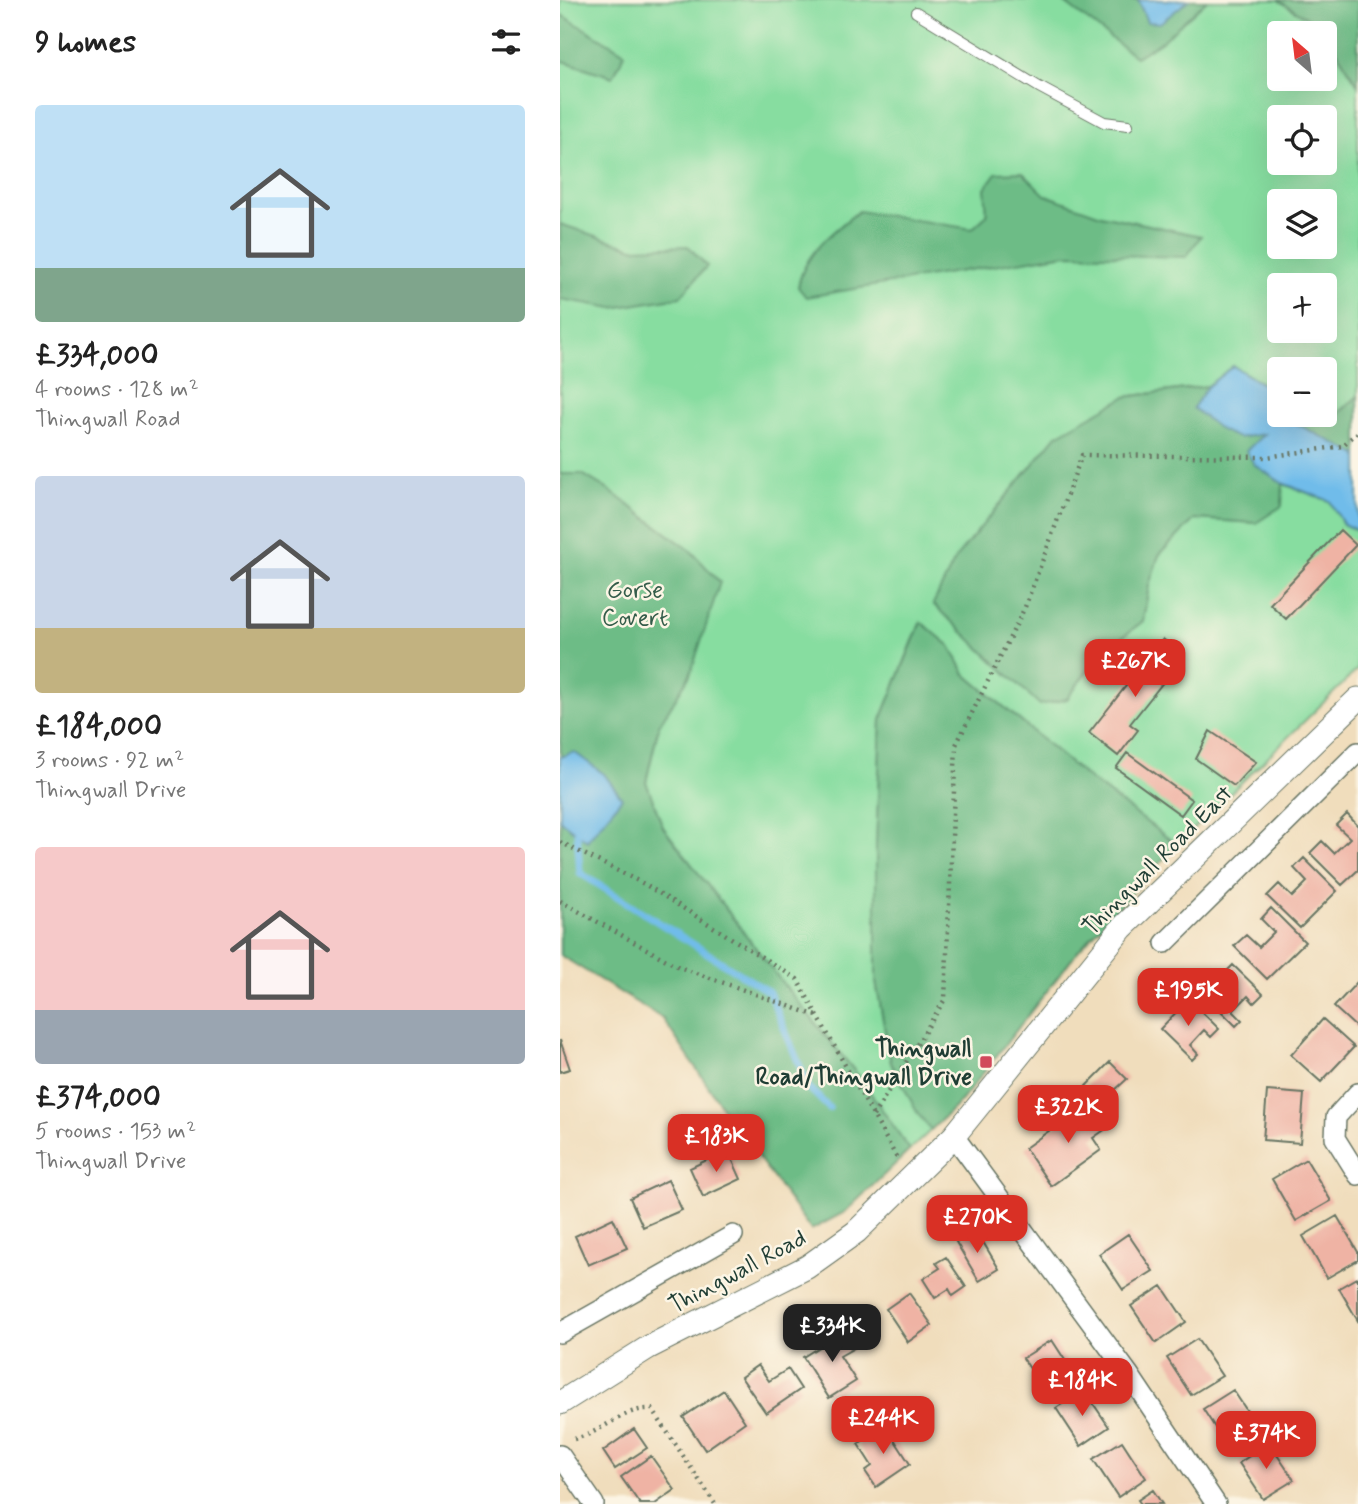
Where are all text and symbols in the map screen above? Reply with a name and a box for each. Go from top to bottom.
north arrow [1267,21,1337,91]
map controls [1267,21,1337,427]
text: 9 homes [35,23,136,62]
icon: filters [487,23,525,61]
button: locate [1267,105,1337,175]
icon: home [217,150,343,276]
button: layers [1267,189,1337,259]
button: + [1267,273,1337,343]
text: £334,000 [35,336,158,375]
button: − [1267,357,1337,427]
text: 4 rooms · 128 m² [35,375,199,405]
text: Thingwall Road [35,405,180,435]
icon: home [217,521,343,647]
park label: Gorse Covert [602,575,668,634]
pin: £267K [1086,640,1184,699]
text: £267K [1100,647,1170,677]
text: £184,000 [35,707,162,746]
text: 3 rooms · 92 m² [35,746,184,776]
text: Thingwall Drive [35,776,186,806]
street label: Thingwall Road East [1076,779,1240,943]
icon: home [217,892,343,1018]
pin: £195K [1139,968,1237,1028]
text: £195K [1153,976,1223,1006]
place label: Thingwall Road/Thingwall Drive [755,1034,972,1094]
marker: Thingwall Road/Thingwall Drive [978,1054,994,1070]
text: £374,000 [35,1078,161,1117]
pin: £322K [1019,1086,1117,1145]
text: £322K [1034,1093,1102,1123]
pin: £183K [667,1114,765,1174]
text: 5 rooms · 153 m² [35,1117,196,1147]
text: £183K [684,1122,748,1152]
text: Thingwall Drive [35,1147,186,1177]
pin: £270K [928,1196,1026,1255]
text: £270K [942,1203,1012,1233]
street label: Thingwall Road [663,1223,812,1322]
pin: £334K [783,1304,881,1364]
text: £334K [799,1312,865,1342]
pin: £184K [1033,1358,1131,1418]
text: £184K [1048,1366,1116,1396]
pin: £244K [834,1396,932,1456]
text: £244K [847,1404,919,1434]
pin: £374K [1217,1412,1315,1471]
text: £374K [1232,1419,1300,1449]

